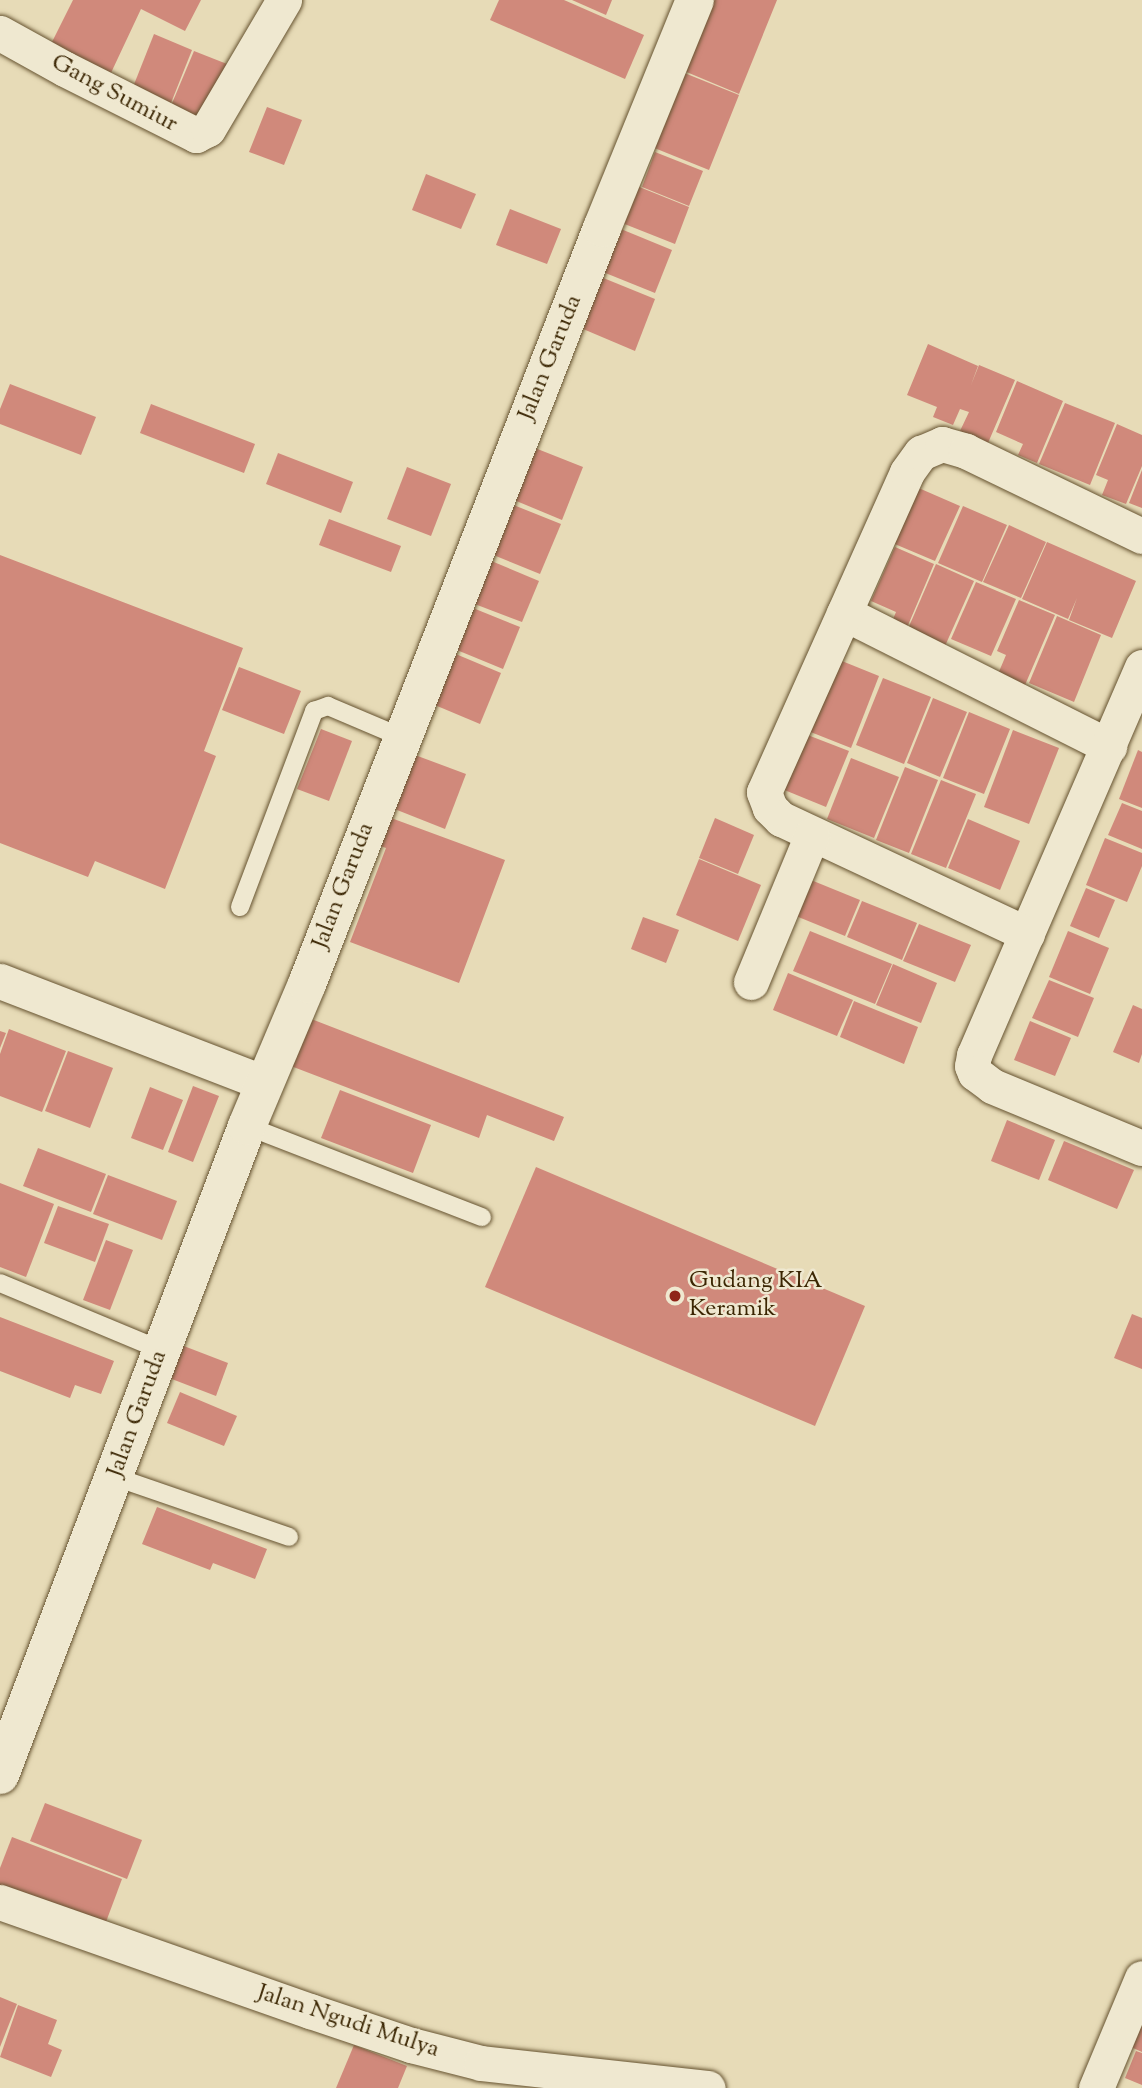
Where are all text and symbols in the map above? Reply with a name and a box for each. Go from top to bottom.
street label: Gang Sumiur [46,49,182,139]
street label: Jalan Garuda [513,291,589,425]
street label: Jalan Garuda [307,819,381,953]
place label: Gudang KIA Keramik [689,1268,823,1324]
marker: Gudang KIA Keramik [667,1288,683,1304]
street label: Jalan Garuda [102,1347,174,1481]
street label: Jalan Ngudi Mulya [253,1979,443,2065]

